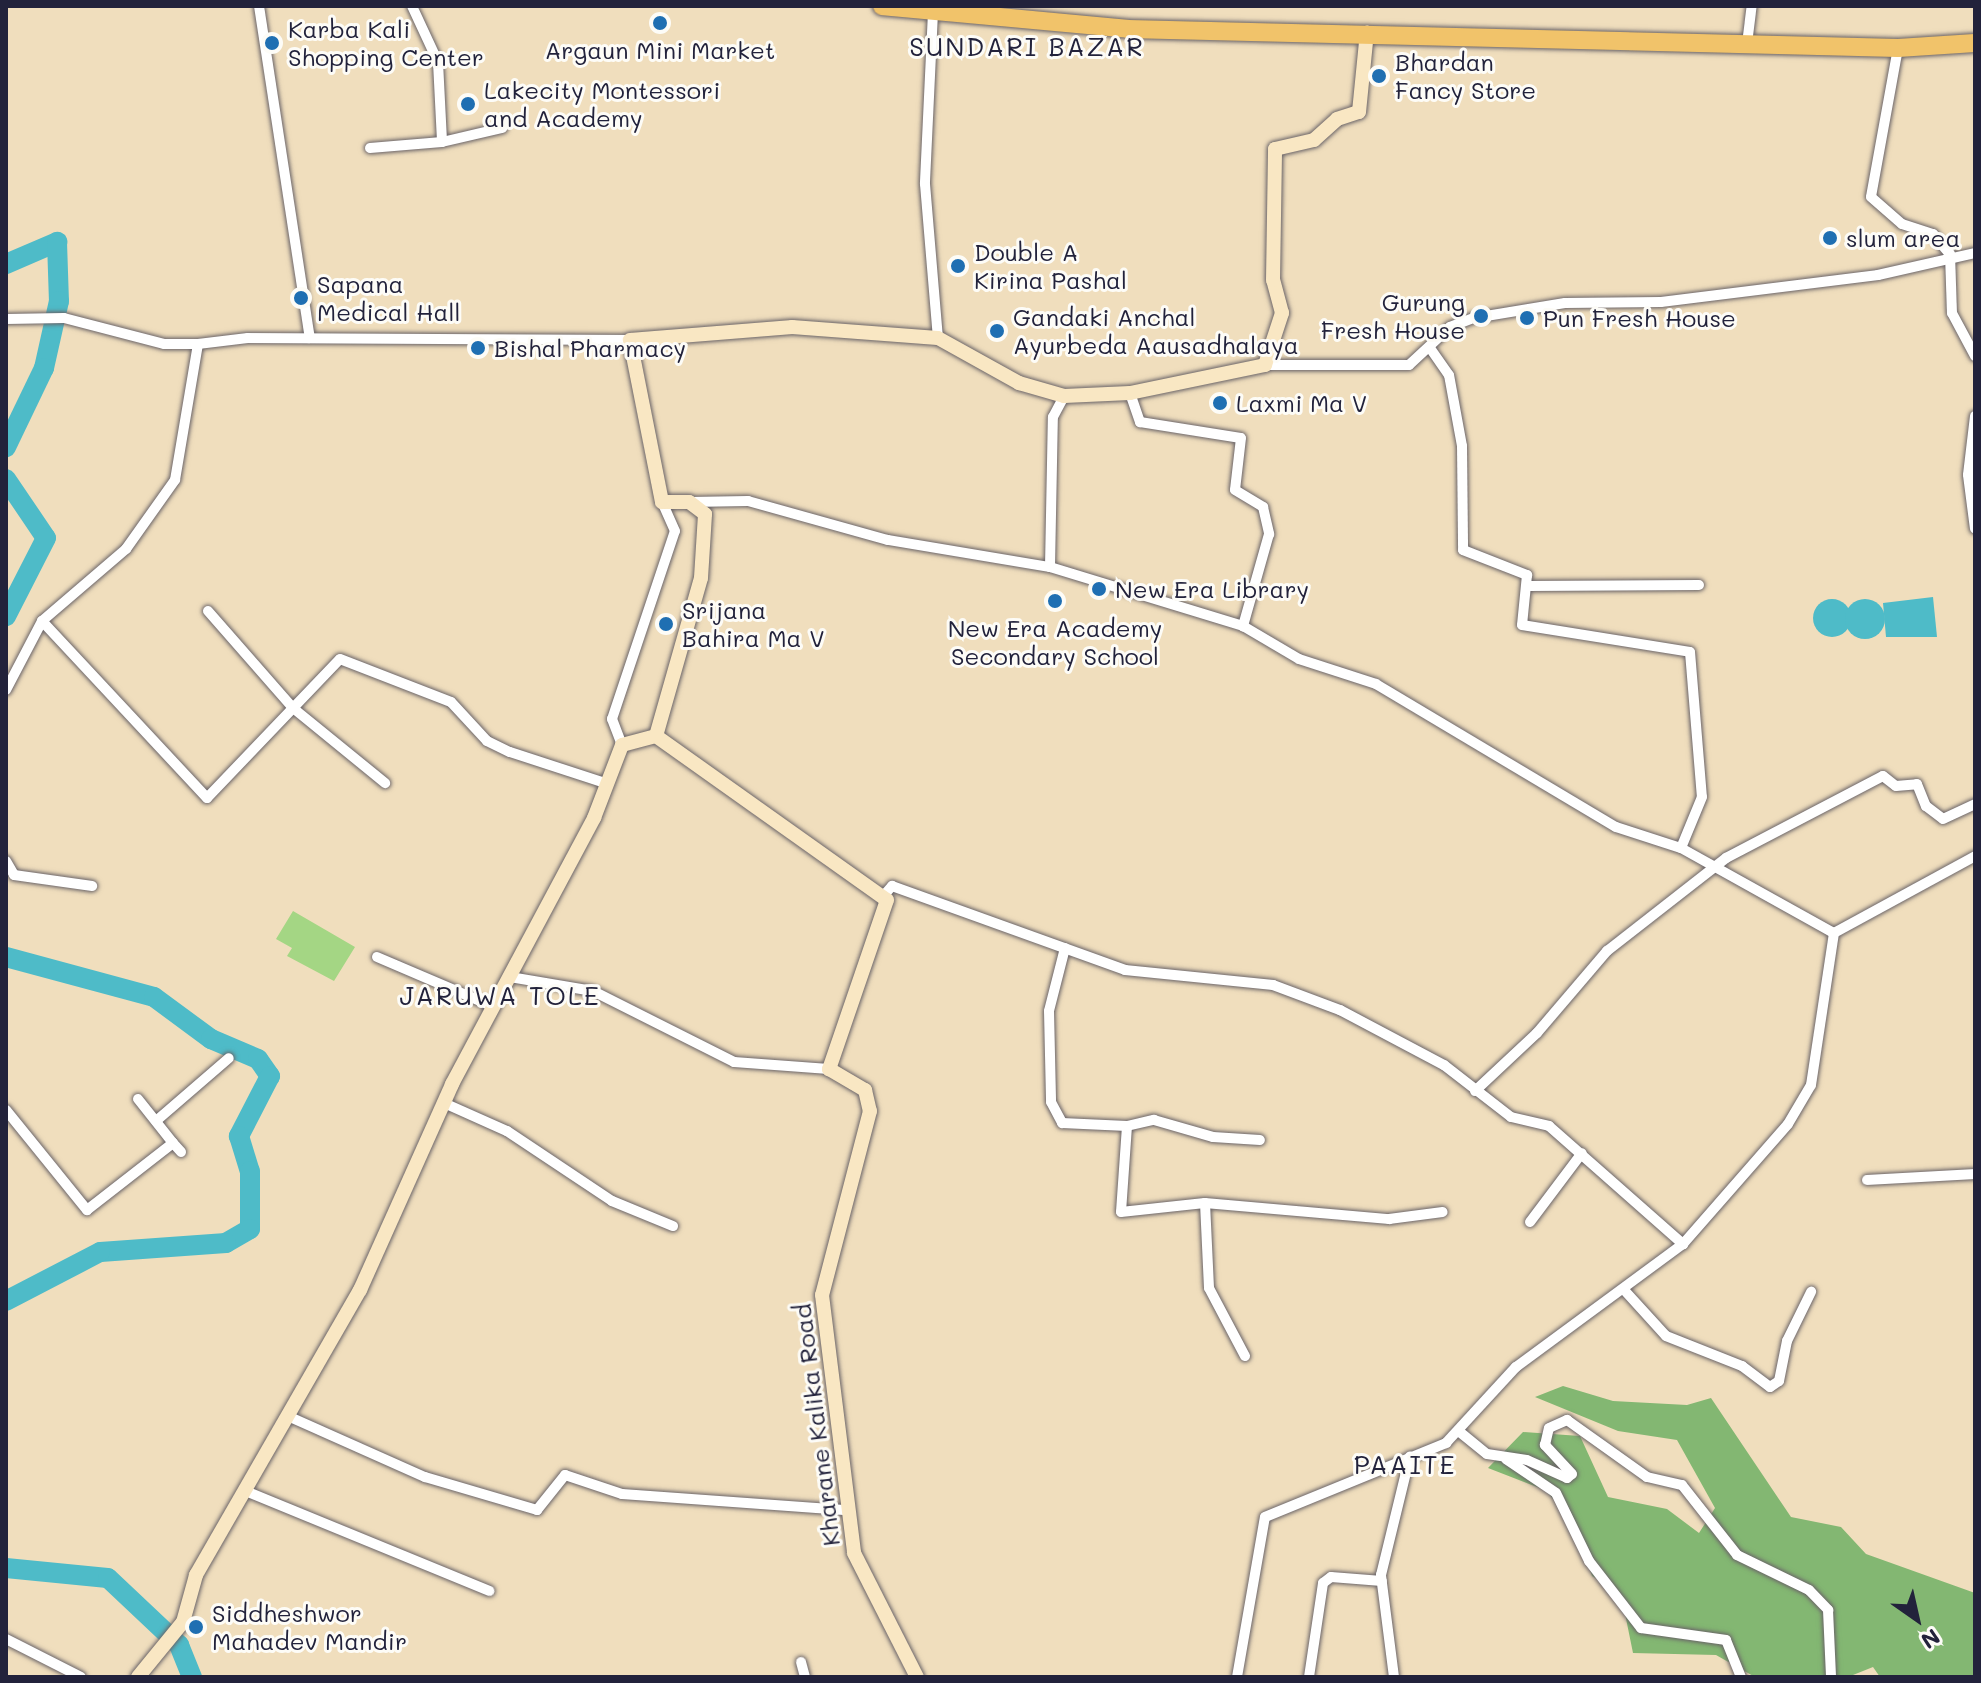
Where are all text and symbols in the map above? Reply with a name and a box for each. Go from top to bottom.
marker: Argaun Mini Market [651,14,669,32]
place label: Karba Kali Shopping Center [288,15,484,71]
district label: SUNDARI BAZAR [909,31,1145,63]
marker: Karba Kali Shopping Center [263,34,281,52]
place label: Argaun Mini Market [545,36,775,64]
place label: Bhardan Fancy Store [1395,48,1536,104]
marker: Bhardan Fancy Store [1370,67,1388,85]
place label: Lakecity Montessori and Academy [484,76,720,132]
marker: Lakecity Montessori and Academy [459,95,477,113]
place label: slum area [1846,224,1960,252]
marker: slum area [1821,229,1839,247]
place label: Double A Kirina Pashal [974,238,1127,294]
marker: Double A Kirina Pashal [949,257,967,275]
place label: Sapana Medical Hall [317,270,460,326]
place label: Gurung Fresh House [1321,288,1465,344]
marker: Sapana Medical Hall [292,289,310,307]
place label: Gandaki Anchal Ayurbeda Aausadhalaya [1013,303,1299,359]
place label: Pun Fresh House [1543,304,1736,332]
marker: Gurung Fresh House [1472,307,1490,325]
marker: Pun Fresh House [1518,309,1536,327]
marker: Gandaki Anchal Ayurbeda Aausadhalaya [988,322,1006,340]
place label: Bishal Pharmacy [494,334,686,362]
marker: Bishal Pharmacy [469,339,487,357]
place label: Laxmi Ma V [1236,389,1367,417]
marker: Laxmi Ma V [1211,394,1229,412]
place label: New Era Library [1115,575,1309,603]
marker: New Era Library [1090,580,1108,598]
marker: New Era Academy Secondary School [1046,592,1064,610]
place label: Srijana Bahira Ma V [682,596,825,652]
place label: New Era Academy Secondary School [948,614,1162,670]
marker: Srijana Bahira Ma V [657,615,675,633]
district label: JARUWA TOLE [399,980,601,1012]
street label: Kharane Kalika Road [787,1302,845,1548]
district label: PAAITE [1354,1449,1456,1481]
north arrow [1877,1579,1957,1659]
place label: Siddheshwor Mahadev Mandir [212,1599,407,1655]
marker: Siddheshwor Mahadev Mandir [187,1618,205,1636]
text: N [1916,1623,1946,1656]

